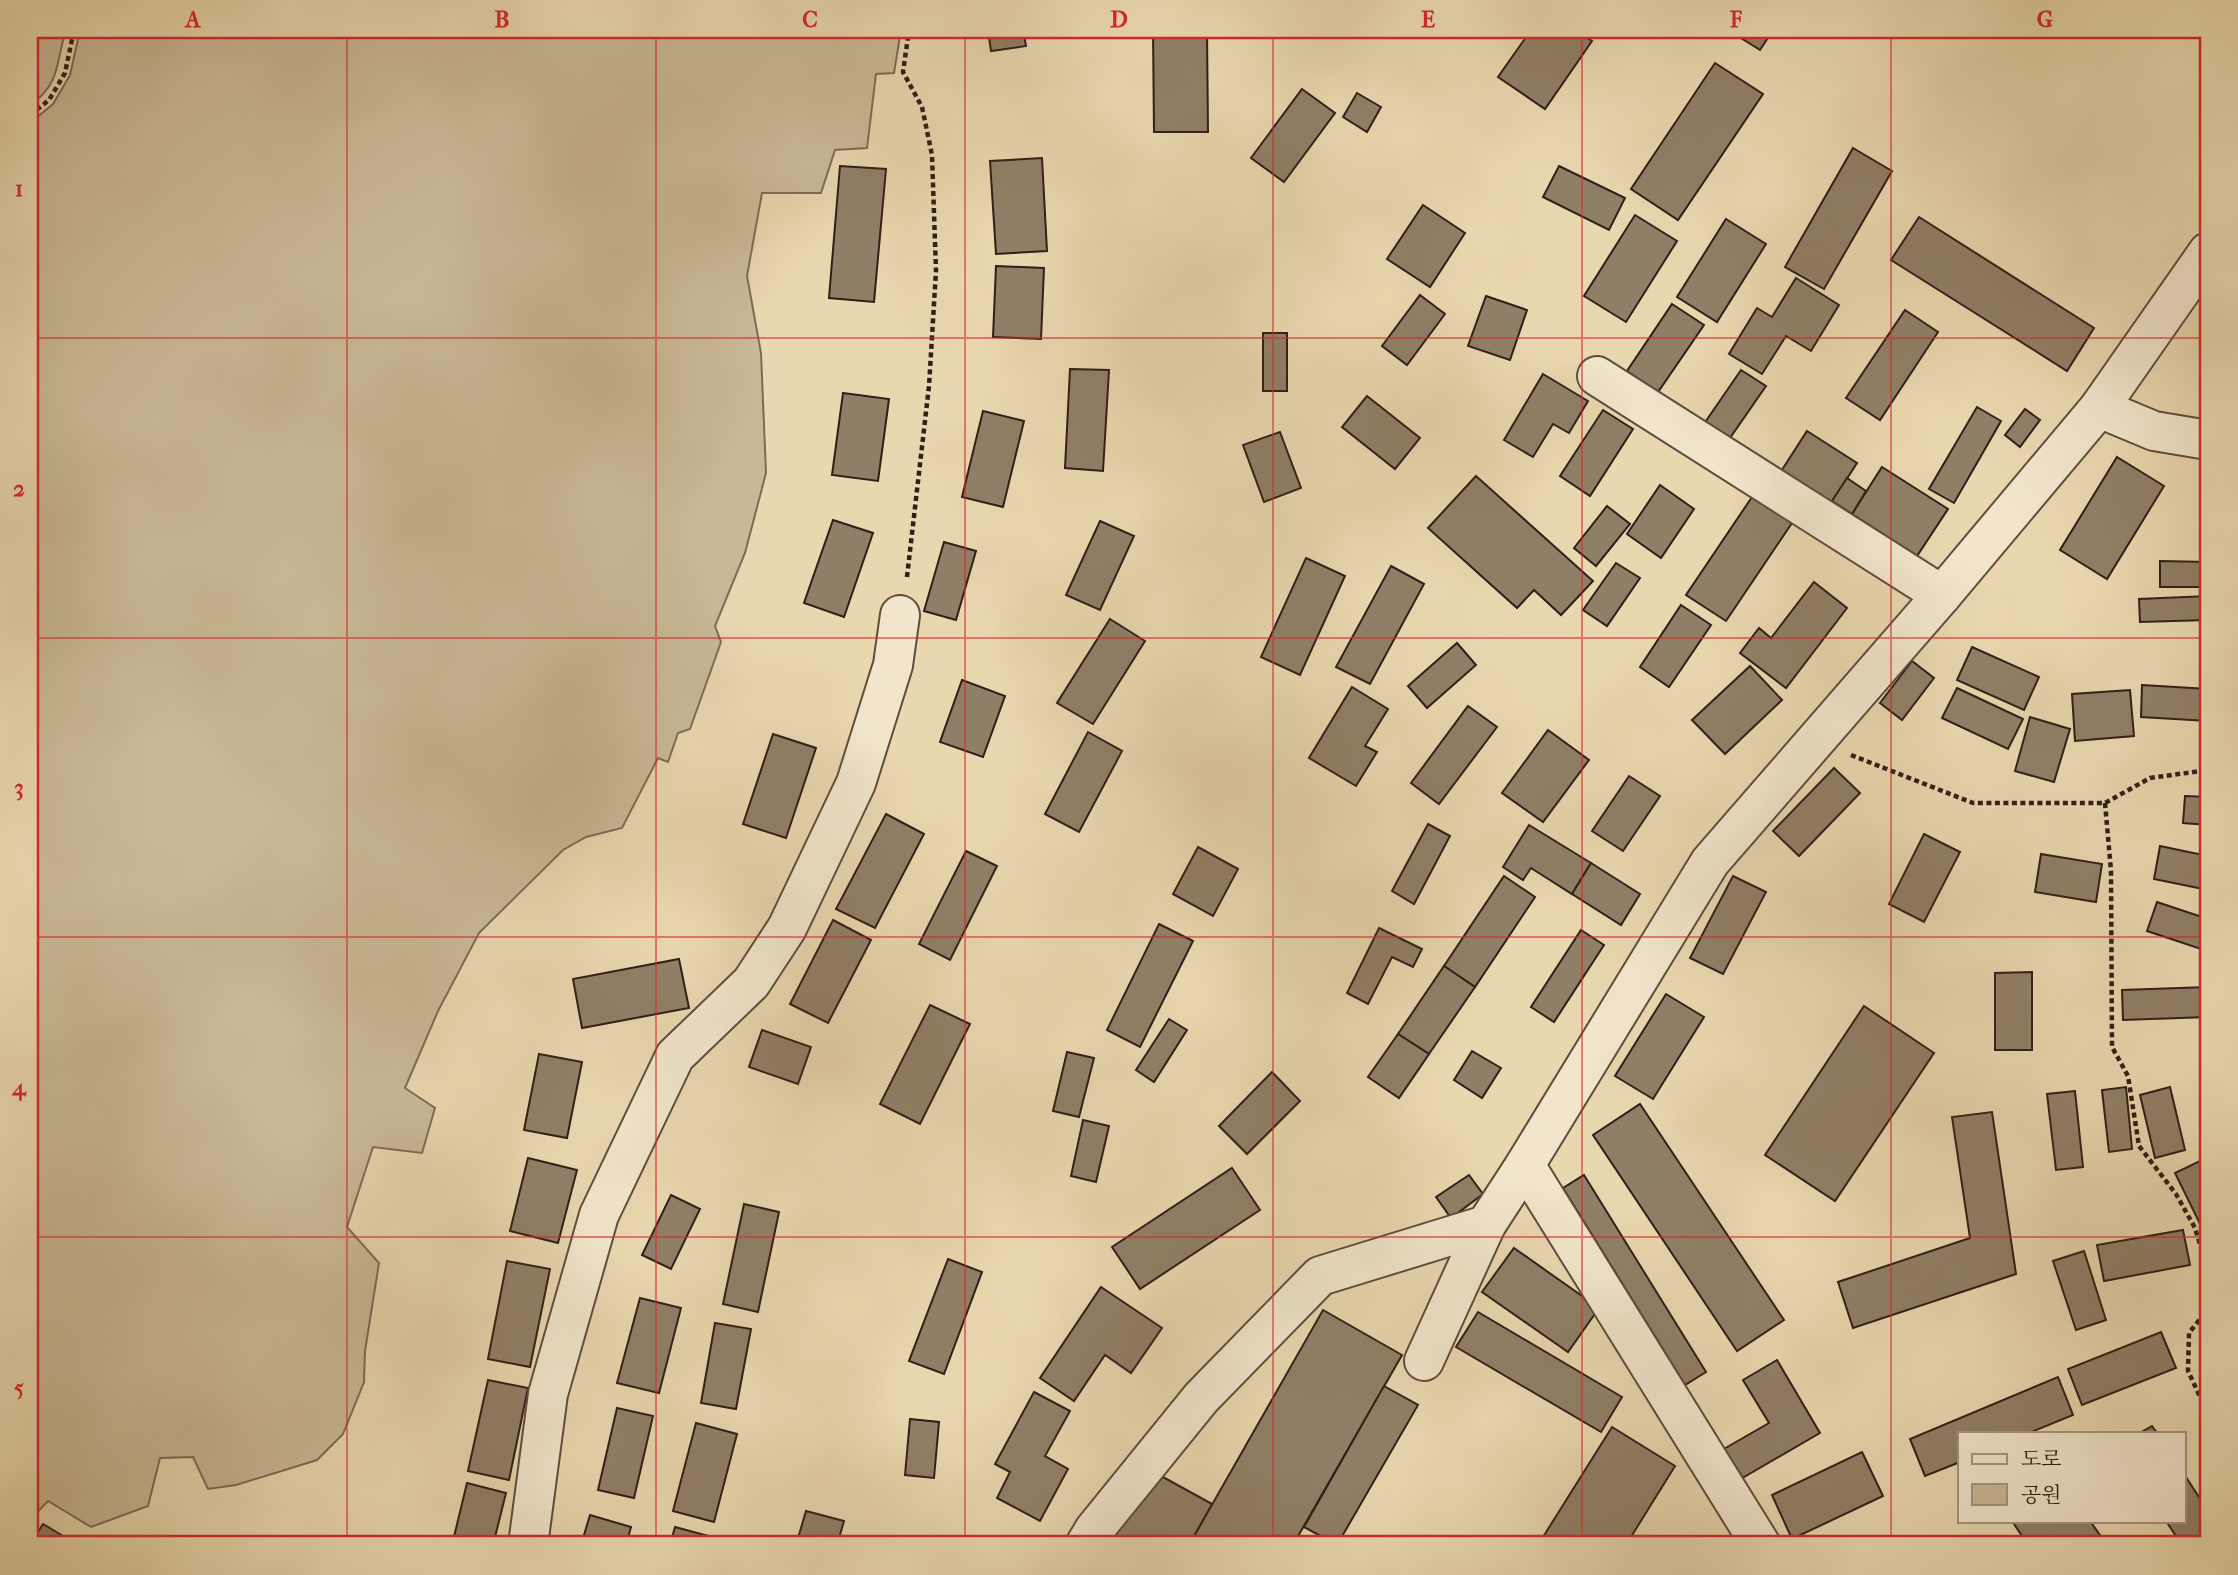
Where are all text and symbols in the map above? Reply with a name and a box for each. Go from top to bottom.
text: A [184,6,202,33]
text: B [495,6,510,33]
text: C [802,6,818,33]
text: D [1110,6,1128,33]
text: E [1421,6,1435,33]
text: F [1729,6,1743,33]
text: G [2037,6,2053,33]
text: 1 [15,175,23,202]
text: 2 [13,475,25,502]
text: 3 [14,774,24,801]
text: 4 [11,1074,27,1101]
text: 5 [14,1374,24,1401]
legend [1958,1432,2186,1522]
text: 도로 [2021,1447,2062,1471]
text: 공원 [2021,1483,2062,1507]

